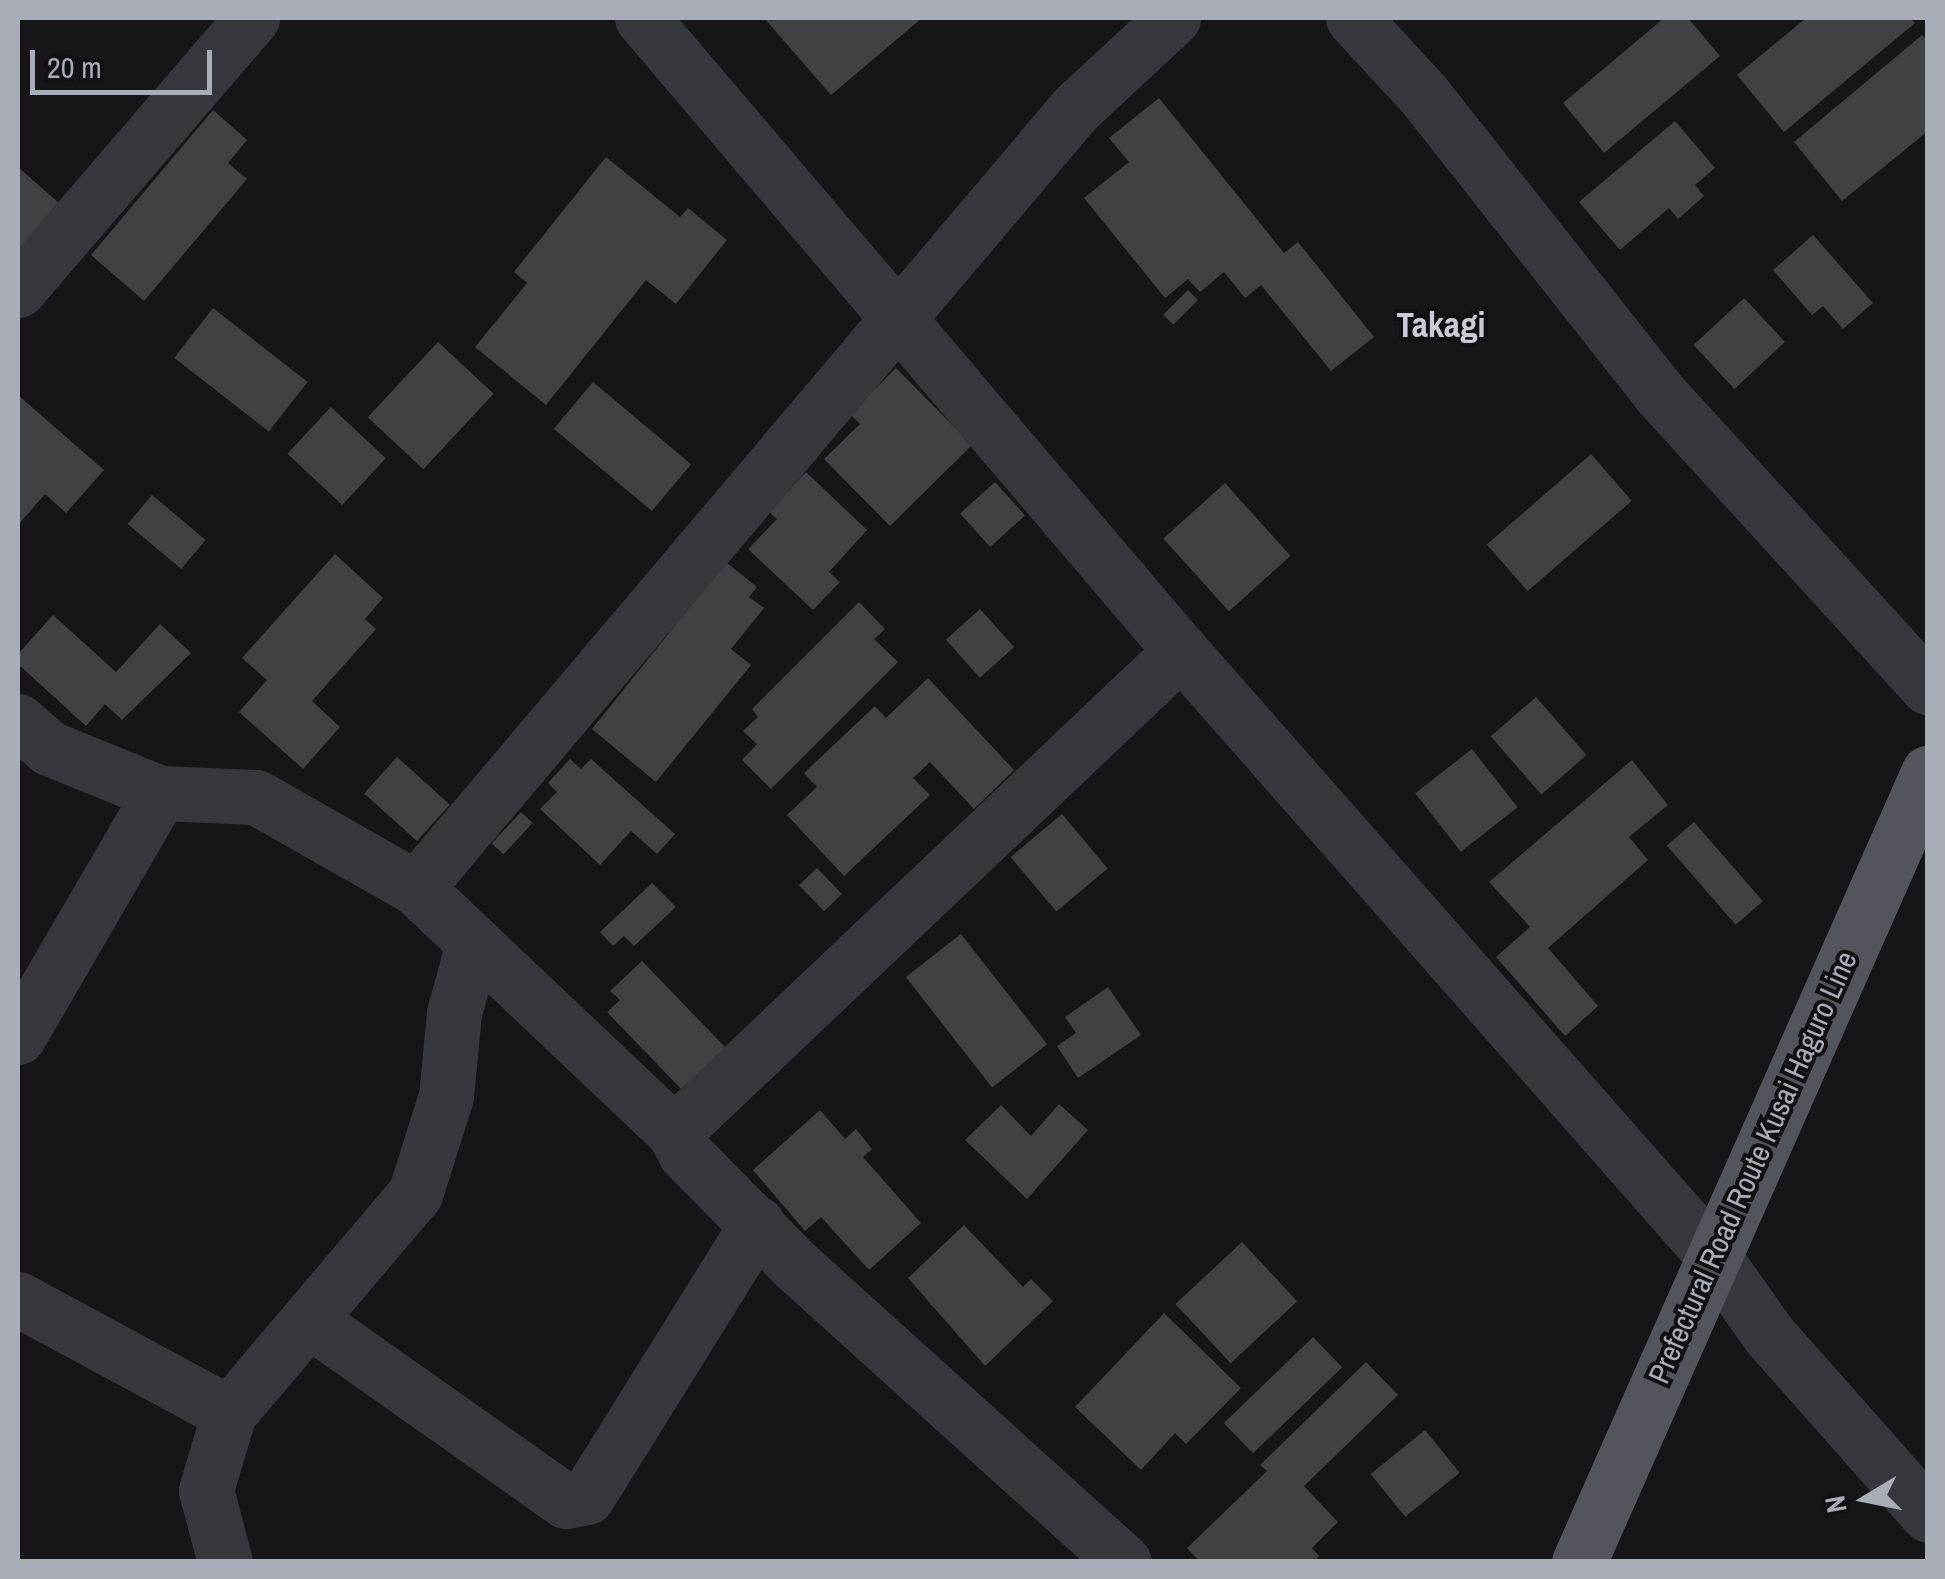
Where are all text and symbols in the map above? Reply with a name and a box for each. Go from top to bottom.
scale bar [35,30,218,92]
text: 20 m [47,47,102,87]
district label: Takagi [1397,304,1485,346]
street label: Prefectural Road Route Kusai Haguro Line [1640,945,1864,1389]
north arrow [1815,1449,1915,1549]
text: N [1815,1493,1856,1516]

